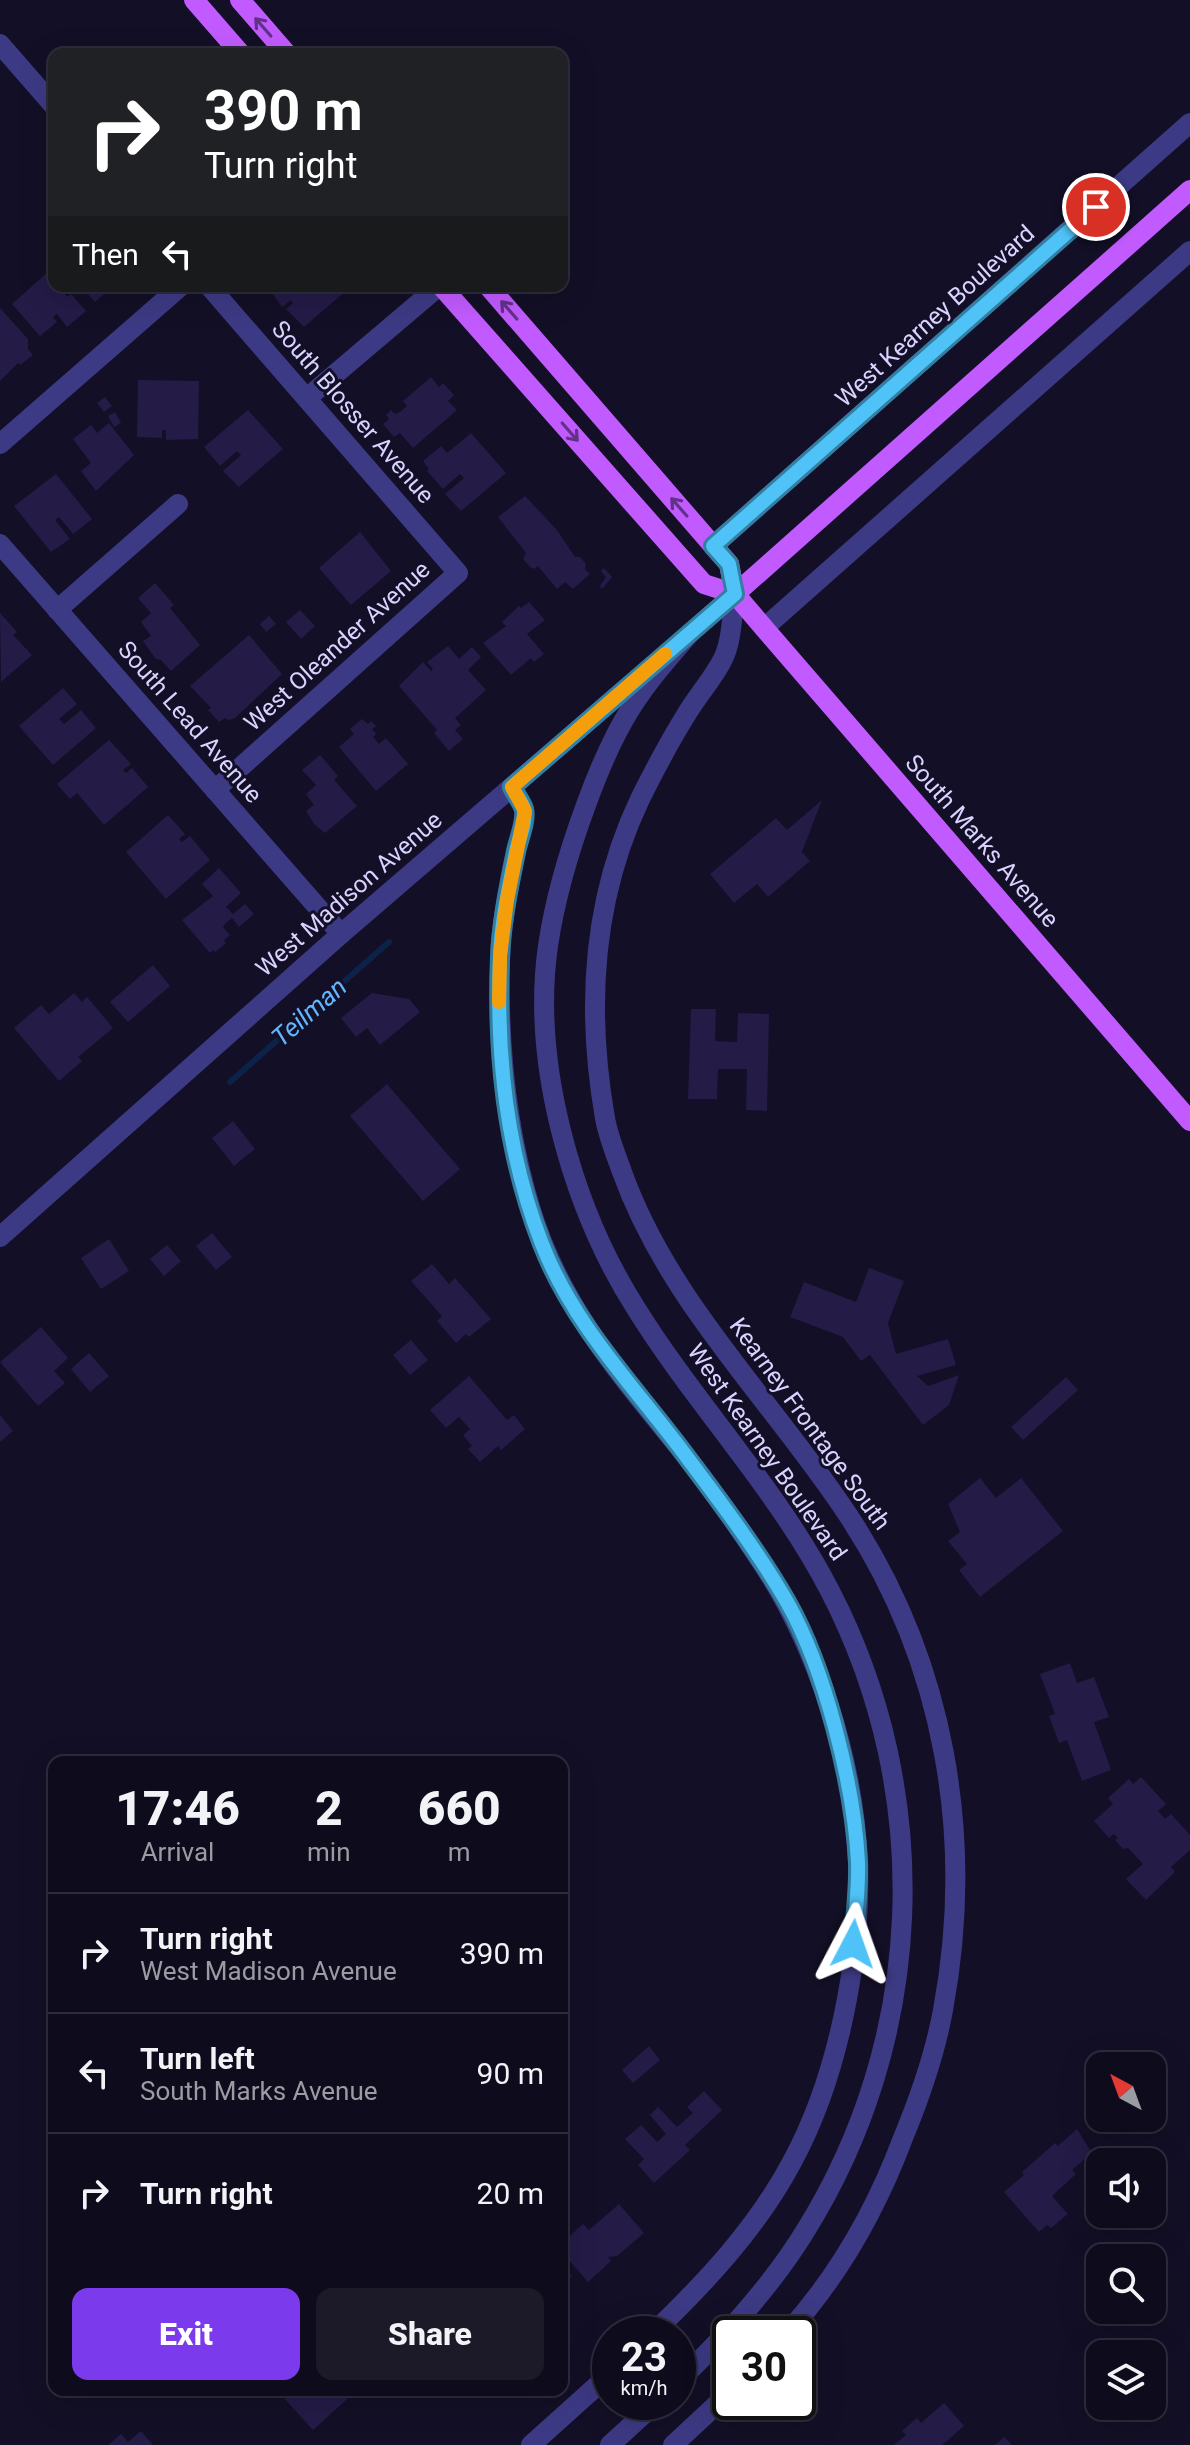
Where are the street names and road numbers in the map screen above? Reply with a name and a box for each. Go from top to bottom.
street label: West Kearney Boulevard [830,219,1040,413]
street label: South Blosser Avenue [266,315,440,509]
street label: West Oleander Avenue [238,555,436,737]
street label: South Lead Avenue [112,636,268,808]
street label: South Marks Avenue [899,749,1065,933]
street label: West Madison Avenue [250,806,448,982]
street label: Kearney Frontage South [724,1313,896,1535]
street label: West Kearney Boulevard [682,1338,852,1566]

